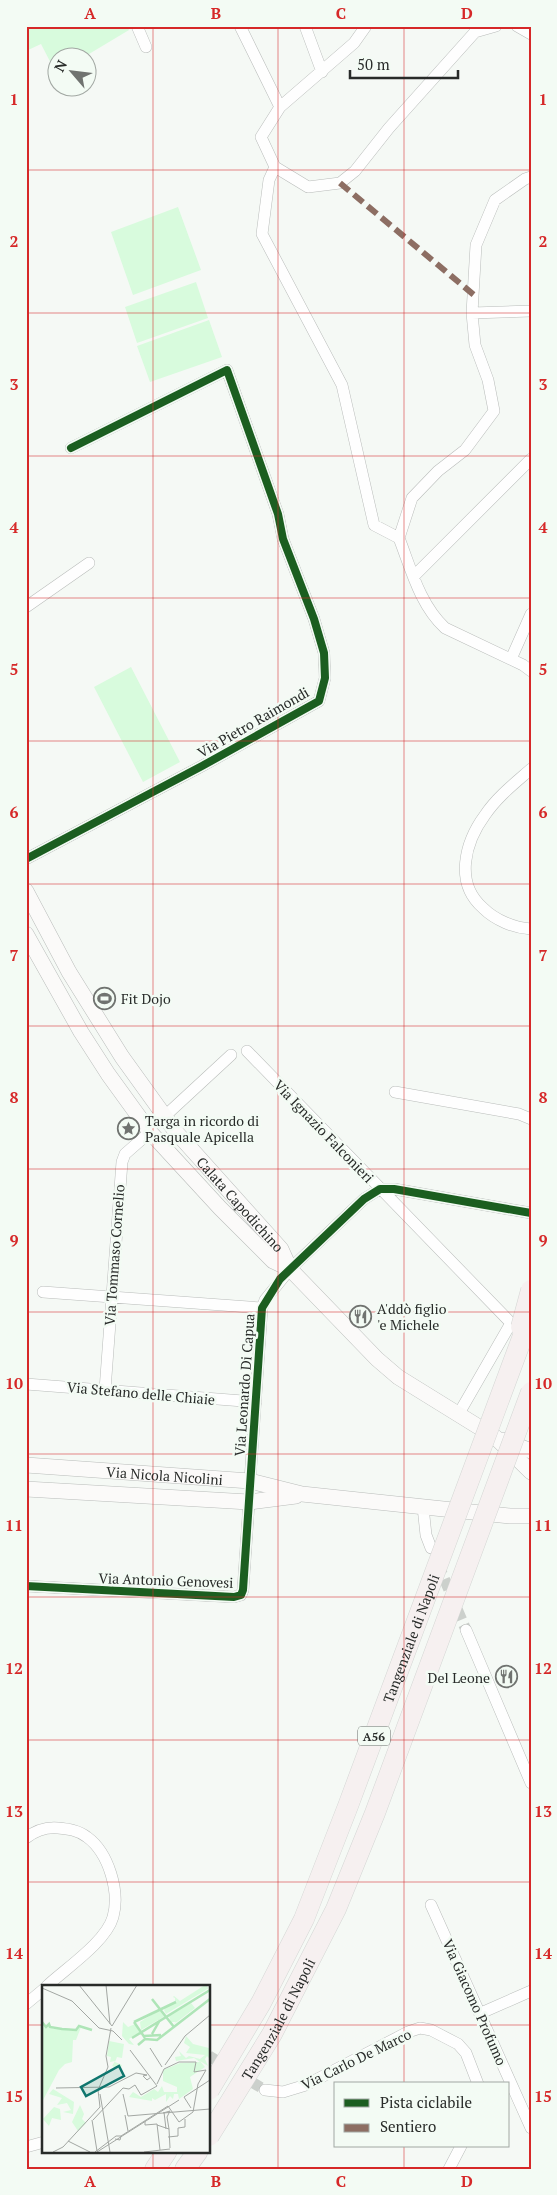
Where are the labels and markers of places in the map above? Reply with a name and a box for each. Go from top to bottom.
sports icon: Fit Dojo [93,986,117,1010]
place label: Fit Dojo [121,989,171,1008]
place label: Targa in ricordo di Pasquale Apicella [145,1111,259,1146]
place icon: Targa in ricordo di Pasquale Apicella [117,1116,141,1140]
place label: A'ddò figlio 'e Michele [377,1299,447,1334]
restaurant icon: A'ddò figlio 'e Michele [349,1304,373,1328]
restaurant icon: Del Leone [494,1665,518,1689]
place label: Del Leone [428,1668,490,1687]

